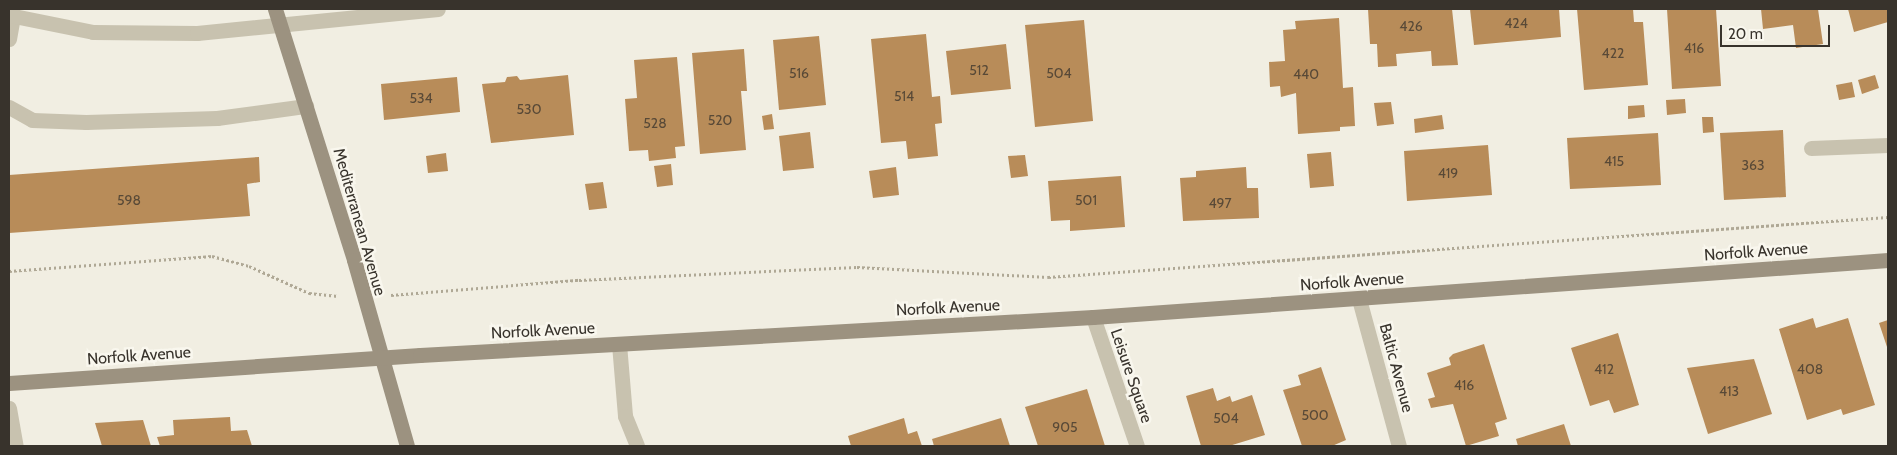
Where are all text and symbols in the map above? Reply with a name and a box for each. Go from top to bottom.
house number: 424 [1504,15,1528,31]
scale bar [1722,15,1832,47]
house number: 426 [1399,18,1423,34]
text: 20 m [1728,25,1763,43]
house number: 416 [1684,40,1704,56]
house number: 422 [1602,45,1624,61]
house number: 512 [969,62,989,78]
house number: 516 [789,65,809,81]
house number: 504 [1046,65,1072,81]
house number: 440 [1293,66,1319,82]
house number: 514 [894,88,914,104]
house number: 534 [409,90,433,106]
house number: 530 [517,101,541,117]
house number: 520 [708,112,732,128]
house number: 528 [643,115,667,131]
street label: Mediterranean Avenue [329,146,389,298]
house number: 415 [1604,153,1624,169]
house number: 363 [1741,157,1765,173]
house number: 419 [1438,165,1458,181]
house number: 598 [117,192,141,208]
house number: 501 [1075,192,1097,208]
house number: 497 [1208,195,1232,211]
street label: Norfolk Avenue [1703,239,1809,265]
street label: Norfolk Avenue [1299,269,1405,295]
street label: Norfolk Avenue [896,296,1000,320]
street label: Norfolk Avenue [491,319,595,343]
street label: Baltic Avenue [1375,321,1417,415]
street label: Leisure Square [1106,326,1156,426]
street label: Norfolk Avenue [86,343,192,369]
house number: 412 [1594,361,1614,377]
house number: 408 [1797,361,1823,377]
house number: 416 [1454,377,1474,393]
house number: 413 [1719,383,1739,399]
house number: 500 [1301,407,1329,423]
house number: 504 [1213,410,1239,426]
house number: 905 [1052,419,1078,435]

